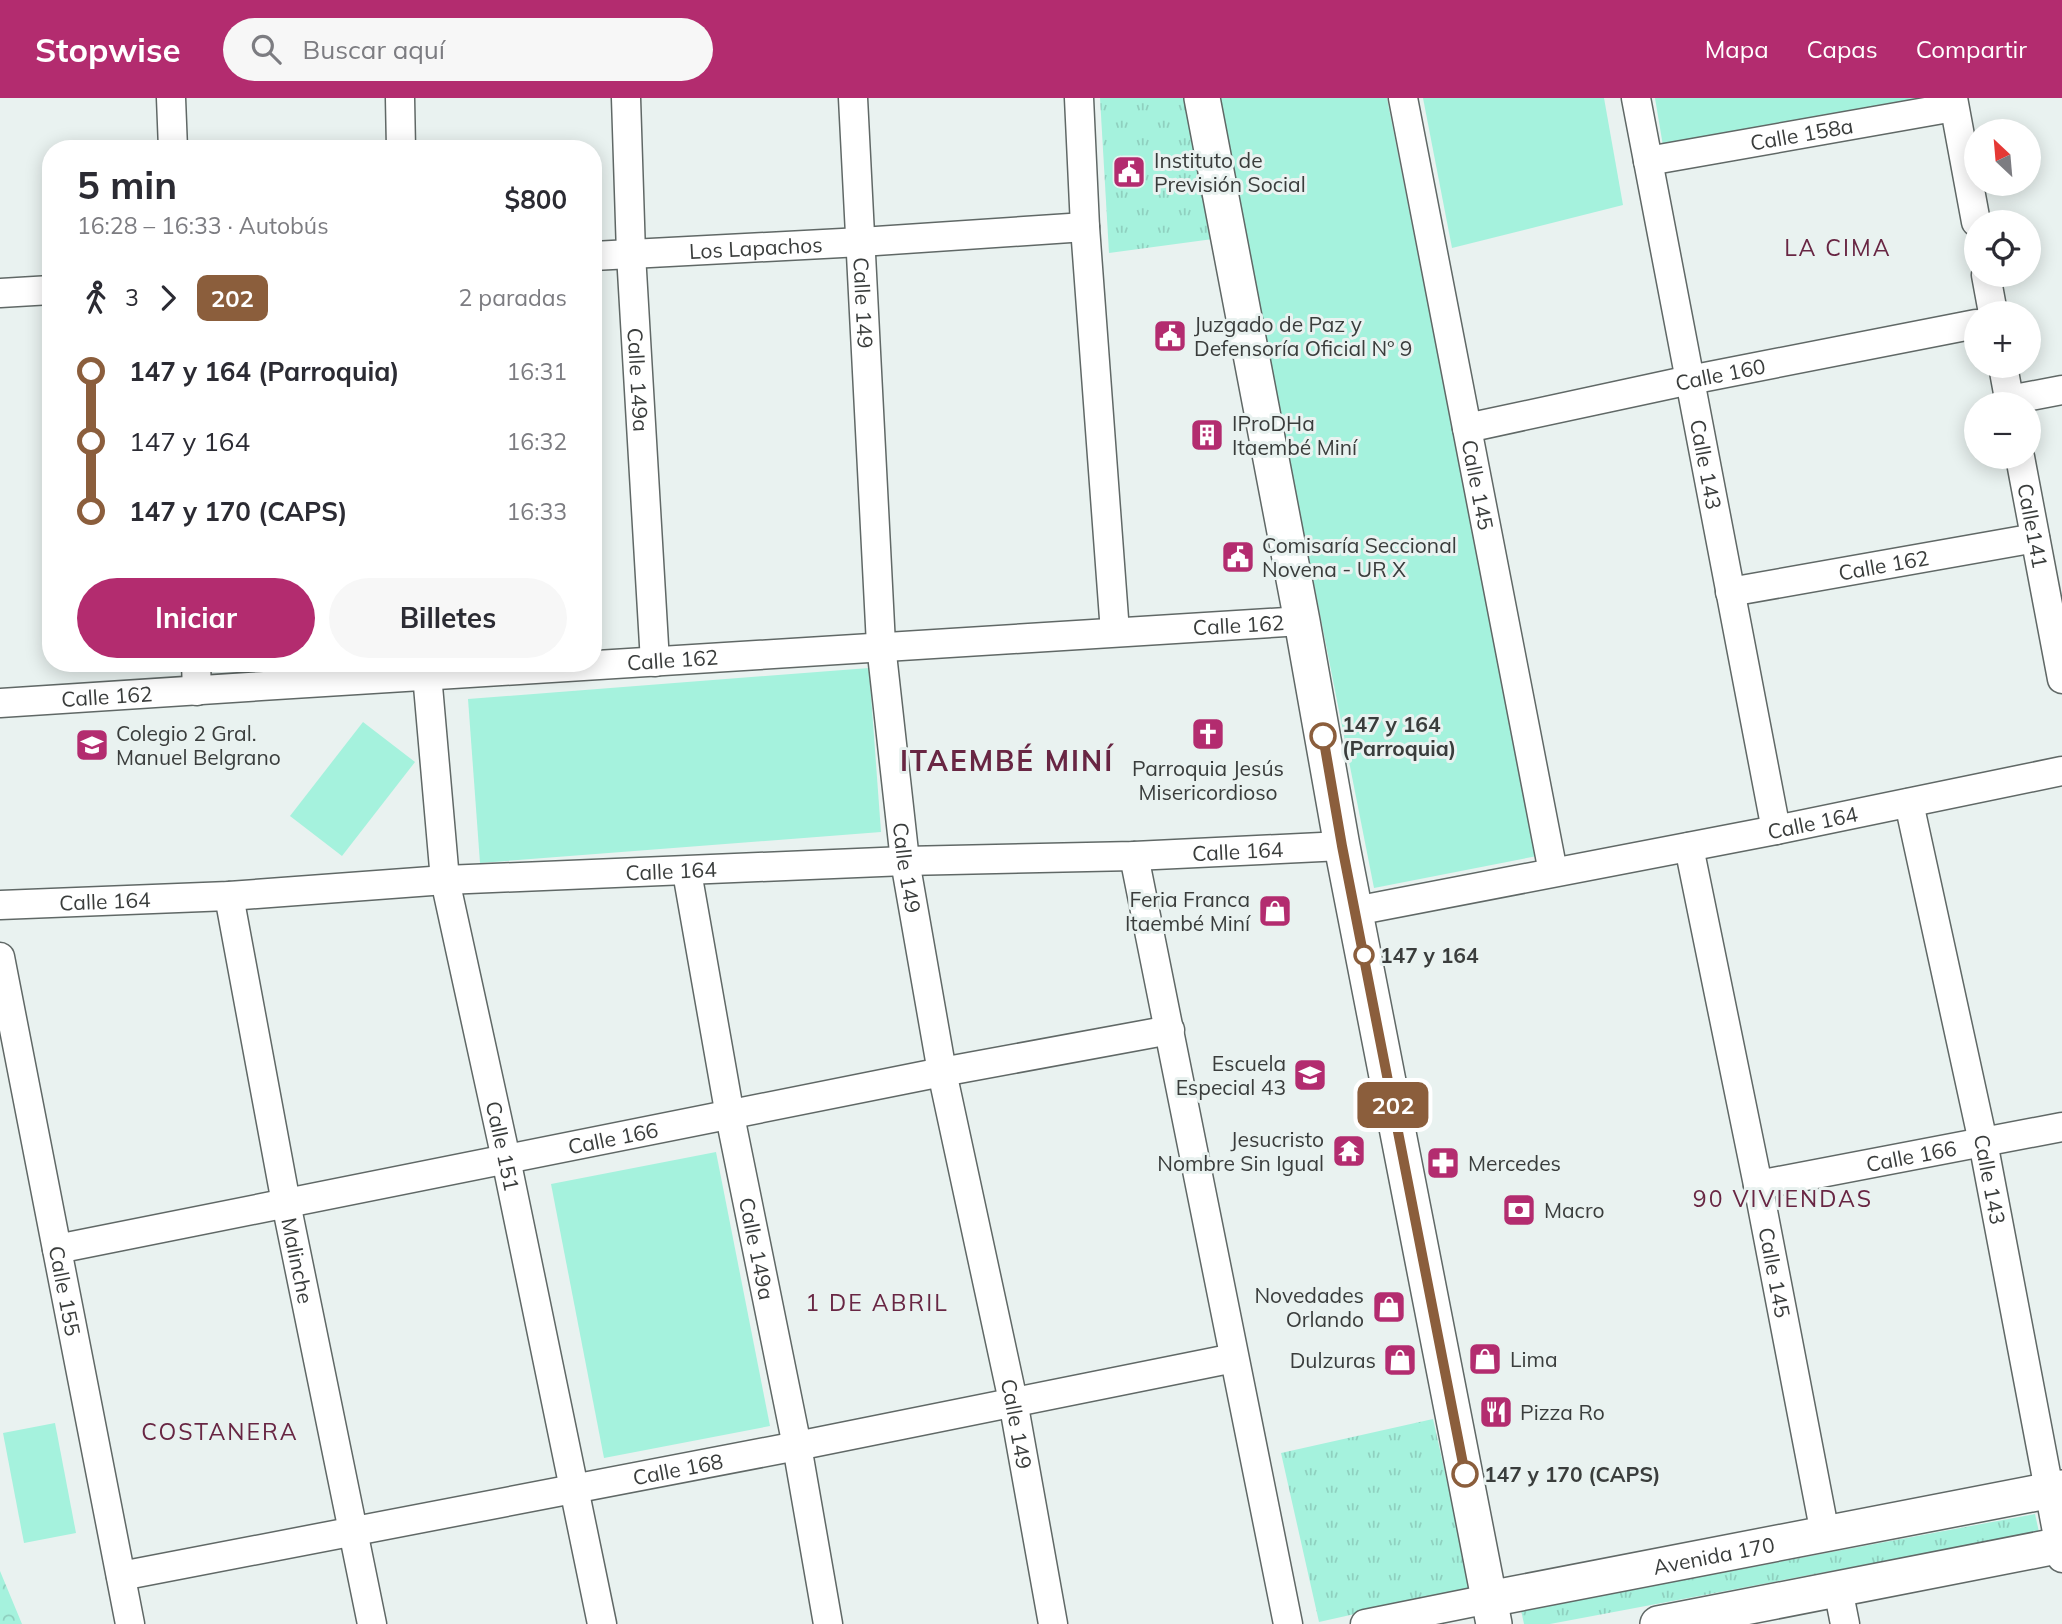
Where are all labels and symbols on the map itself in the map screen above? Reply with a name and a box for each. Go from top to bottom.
street label: Calle 158a [1748,112,1855,156]
north arrow [1964,119,2040,196]
place label: Instituto de Previsión Social [1154,147,1306,197]
public building icon: Instituto de Previsión Social [1110,153,1148,191]
street label: Los Lapachos [688,231,823,264]
district label: LA CIMA [1784,233,1892,262]
street label: Calle 149 [848,256,879,349]
place label: Juzgado de Paz y Defensoría Oficial Nº 9 [1194,311,1412,361]
public building icon: Juzgado de Paz y Defensoría Oficial Nº 9 [1151,317,1189,355]
street label: Calle 149a [622,327,654,432]
street label: Calle 160 [1673,353,1768,396]
place label: IProDHa Itaembé Miní [1232,410,1358,460]
building icon: IProDHa Itaembé Miní [1188,416,1226,454]
street label: Calle 143 [1685,417,1727,512]
street label: Calle 145 [1457,437,1499,532]
street label: Calle141 [2012,481,2054,570]
place label: Comisaría Seccional Novena - UR X [1262,532,1457,582]
public building icon: Comisaría Seccional Novena - UR X [1219,538,1257,576]
street label: Calle 162 [1836,544,1931,586]
street label: Calle 162 [1192,609,1285,640]
street label: Calle 162 [626,644,719,675]
street label: Calle 162 [60,680,153,712]
place label: 147 y 164 (Parroquia) [1342,711,1456,761]
church icon: Parroquia Jesús Misericordioso [1189,715,1227,753]
place label: Colegio 2 Gral. Manuel Belgrano [116,720,281,770]
marker: 147 y 164 (Parroquia) [1310,723,1336,749]
school or university icon: Colegio 2 Gral. Manuel Belgrano [73,726,111,764]
district label: ITAEMBÉ MINÍ [900,743,1114,778]
place label: Parroquia Jesús Misericordioso [1132,755,1284,805]
street label: Calle 164 [1765,800,1860,844]
street label: Calle 149 [888,821,927,915]
street label: Calle 164 [1191,836,1284,866]
street label: Calle 164 [625,856,718,886]
street label: Calle 164 [59,886,151,916]
place label: Feria Franca Itaembé Miní [1125,886,1251,936]
shop icon: Feria Franca Itaembé Miní [1256,892,1294,930]
place label: 147 y 164 [1380,942,1479,968]
marker: 147 y 164 [1354,945,1374,965]
place label: Escuela Especial 43 [1176,1050,1286,1100]
school or university icon: Escuela Especial 43 [1291,1056,1329,1094]
line badge: 202 [1353,1082,1433,1128]
street label: Calle 151 [481,1098,525,1193]
street label: Calle 166 [566,1116,660,1160]
place label: Jesucristo Nombre Sin Igual [1157,1126,1324,1176]
temple icon: Jesucristo Nombre Sin Igual [1330,1132,1368,1170]
street label: Calle 143 [1969,1132,2011,1227]
street label: Calle 166 [1864,1134,1959,1177]
pharmacy icon: Mercedes [1424,1144,1462,1182]
place label: Mercedes [1468,1150,1561,1176]
district label: 90 VIVIENDAS [1693,1184,1873,1213]
bank icon: Macro [1500,1191,1538,1229]
street label: Calle 149a [734,1195,780,1302]
place label: Macro [1544,1197,1605,1223]
street label: Malinche [276,1215,319,1306]
street label: Calle 145 [1753,1225,1796,1320]
street label: Calle 155 [44,1243,87,1338]
place label: Novedades Orlando [1254,1282,1364,1332]
district label: 1 DE ABRIL [805,1288,949,1317]
shop icon: Novedades Orlando [1370,1288,1408,1326]
shop icon: Lima [1466,1340,1504,1378]
shop icon: Dulzuras [1381,1341,1419,1379]
place label: Lima [1510,1346,1557,1372]
place label: Dulzuras [1290,1347,1376,1373]
street label: Calle 149 [996,1376,1038,1471]
restaurant icon: Pizza Ro [1477,1393,1515,1431]
place label: Pizza Ro [1520,1399,1605,1425]
district label: COSTANERA [141,1417,299,1446]
street label: Calle 168 [630,1448,725,1490]
marker: 147 y 170 (CAPS) [1452,1461,1478,1487]
place label: 147 y 170 (CAPS) [1484,1461,1660,1487]
street label: Avenida 170 [1651,1531,1777,1580]

